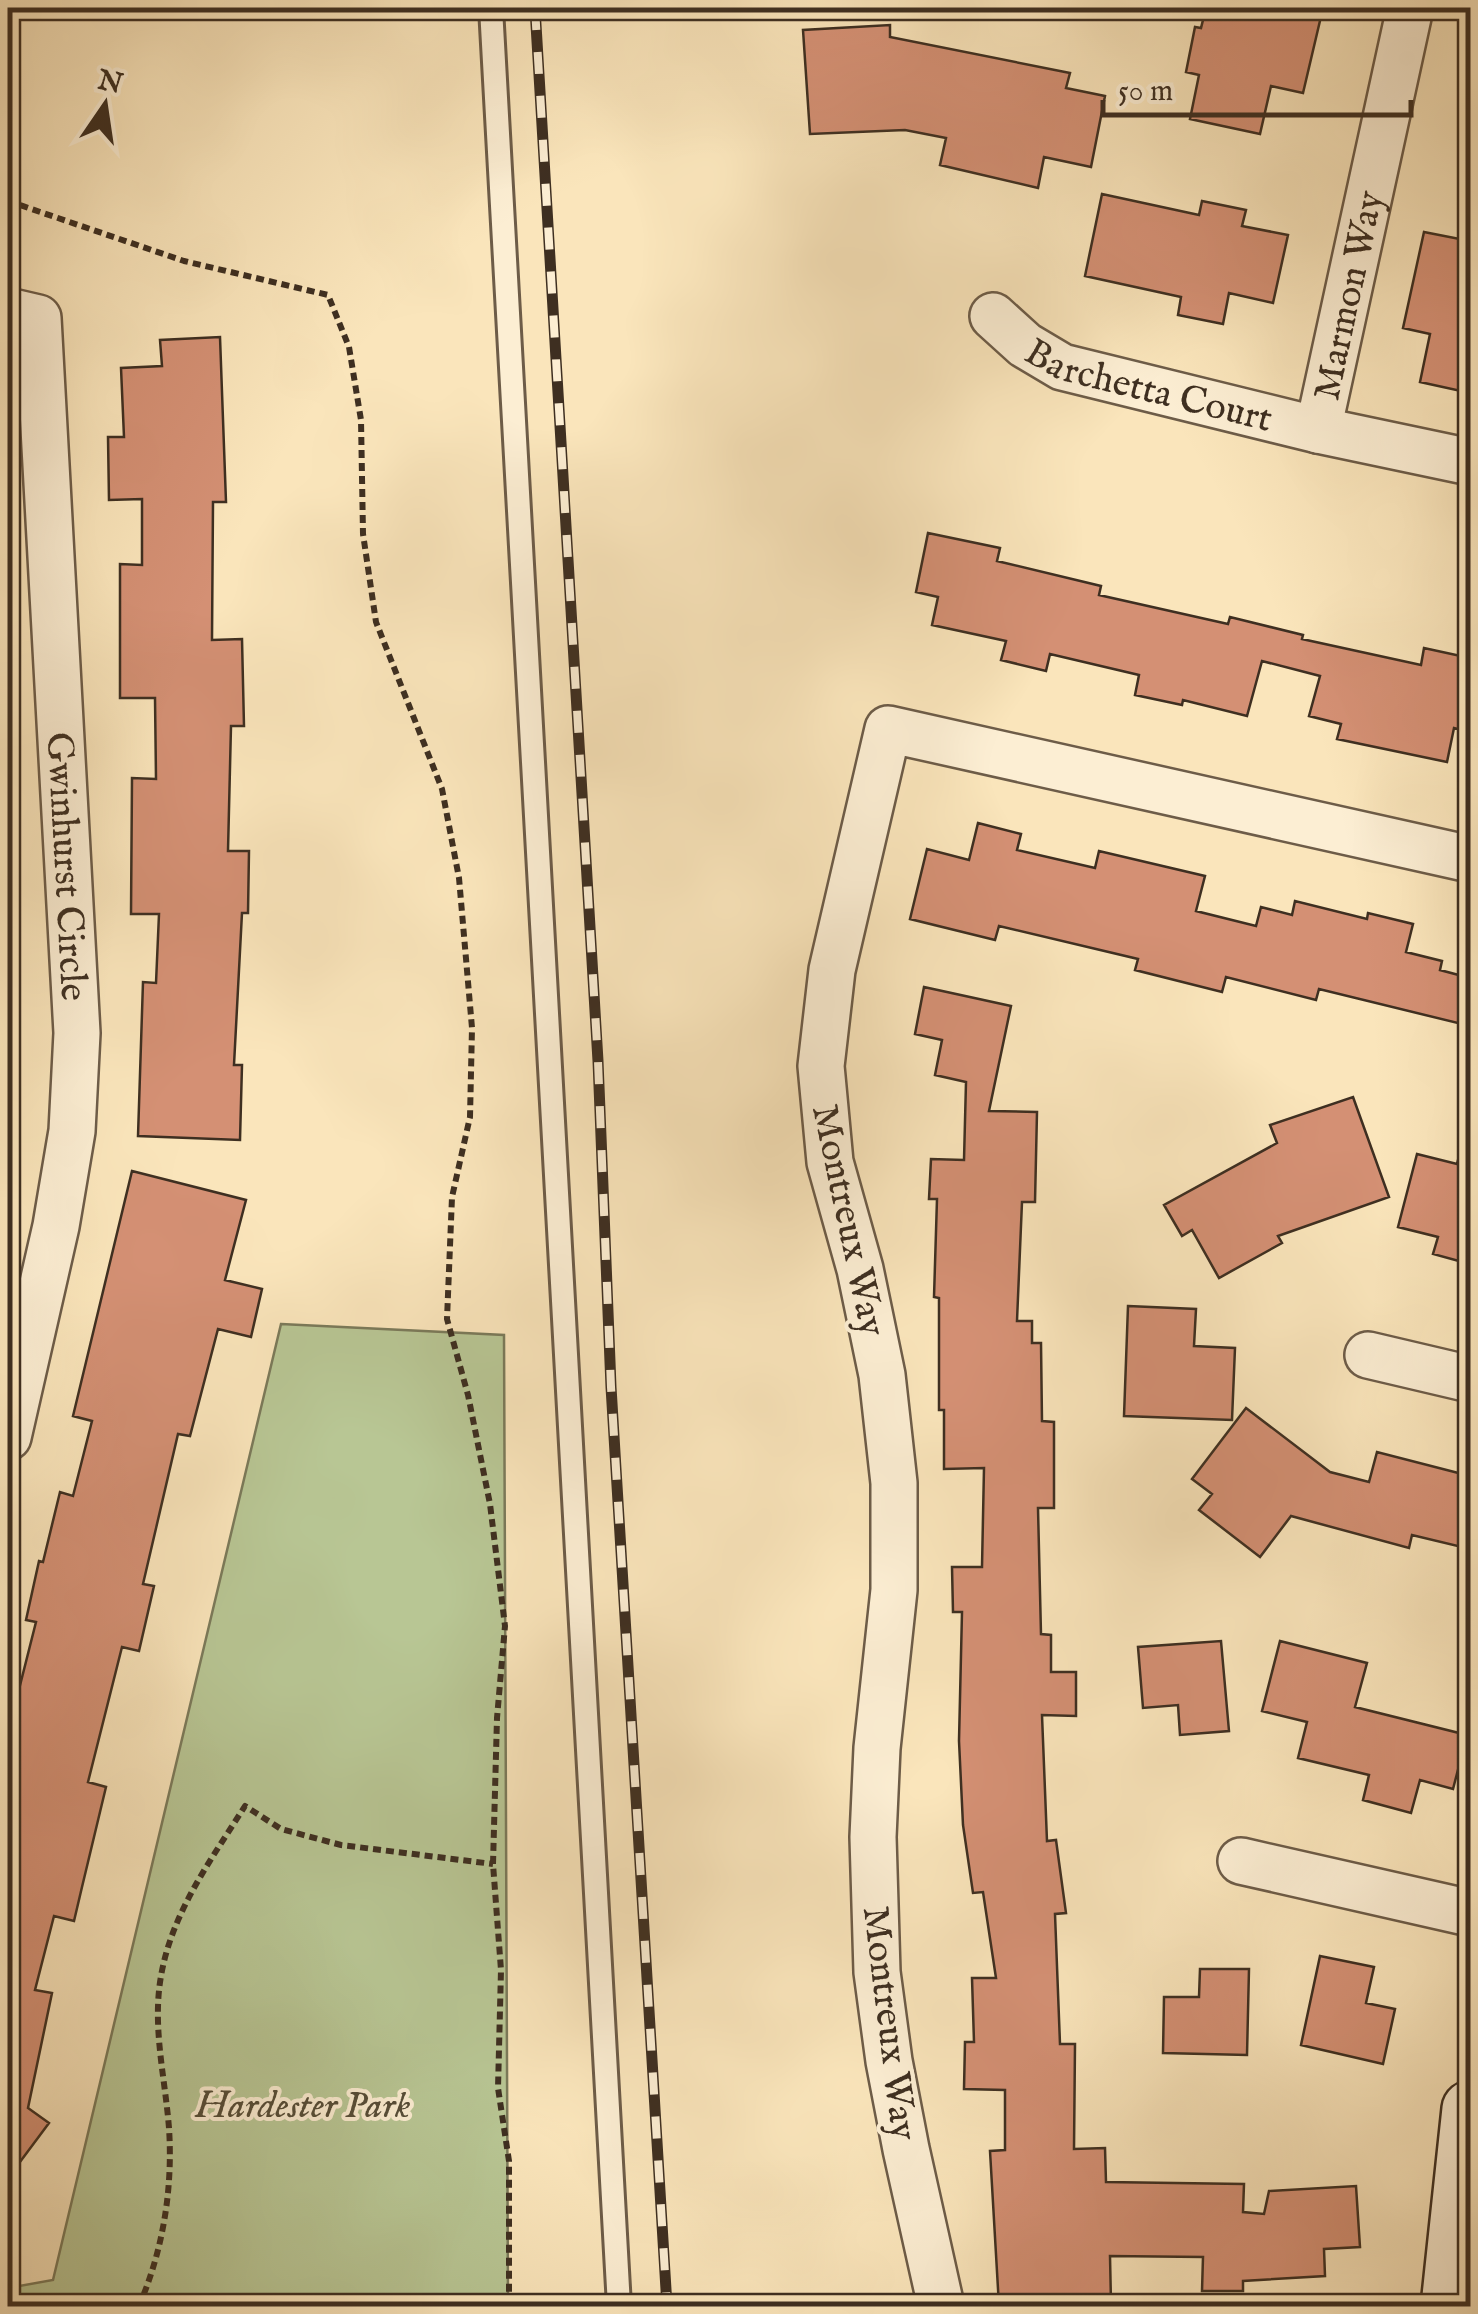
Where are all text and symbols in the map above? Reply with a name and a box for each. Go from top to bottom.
north arrow [55,55,155,155]
scale bar [1103,55,1410,117]
text: N [93,63,126,103]
text: 50 m [1118,73,1173,111]
street label: Marmon Way [1304,186,1397,405]
street label: Barchetta Court [1015,329,1277,445]
street label: Gwinhurst Circle [34,731,96,1002]
street label: Montreux Way [799,1101,895,1341]
street label: Montreux Way [850,1904,926,2143]
park label: Hardester Park [195,2083,410,2131]

